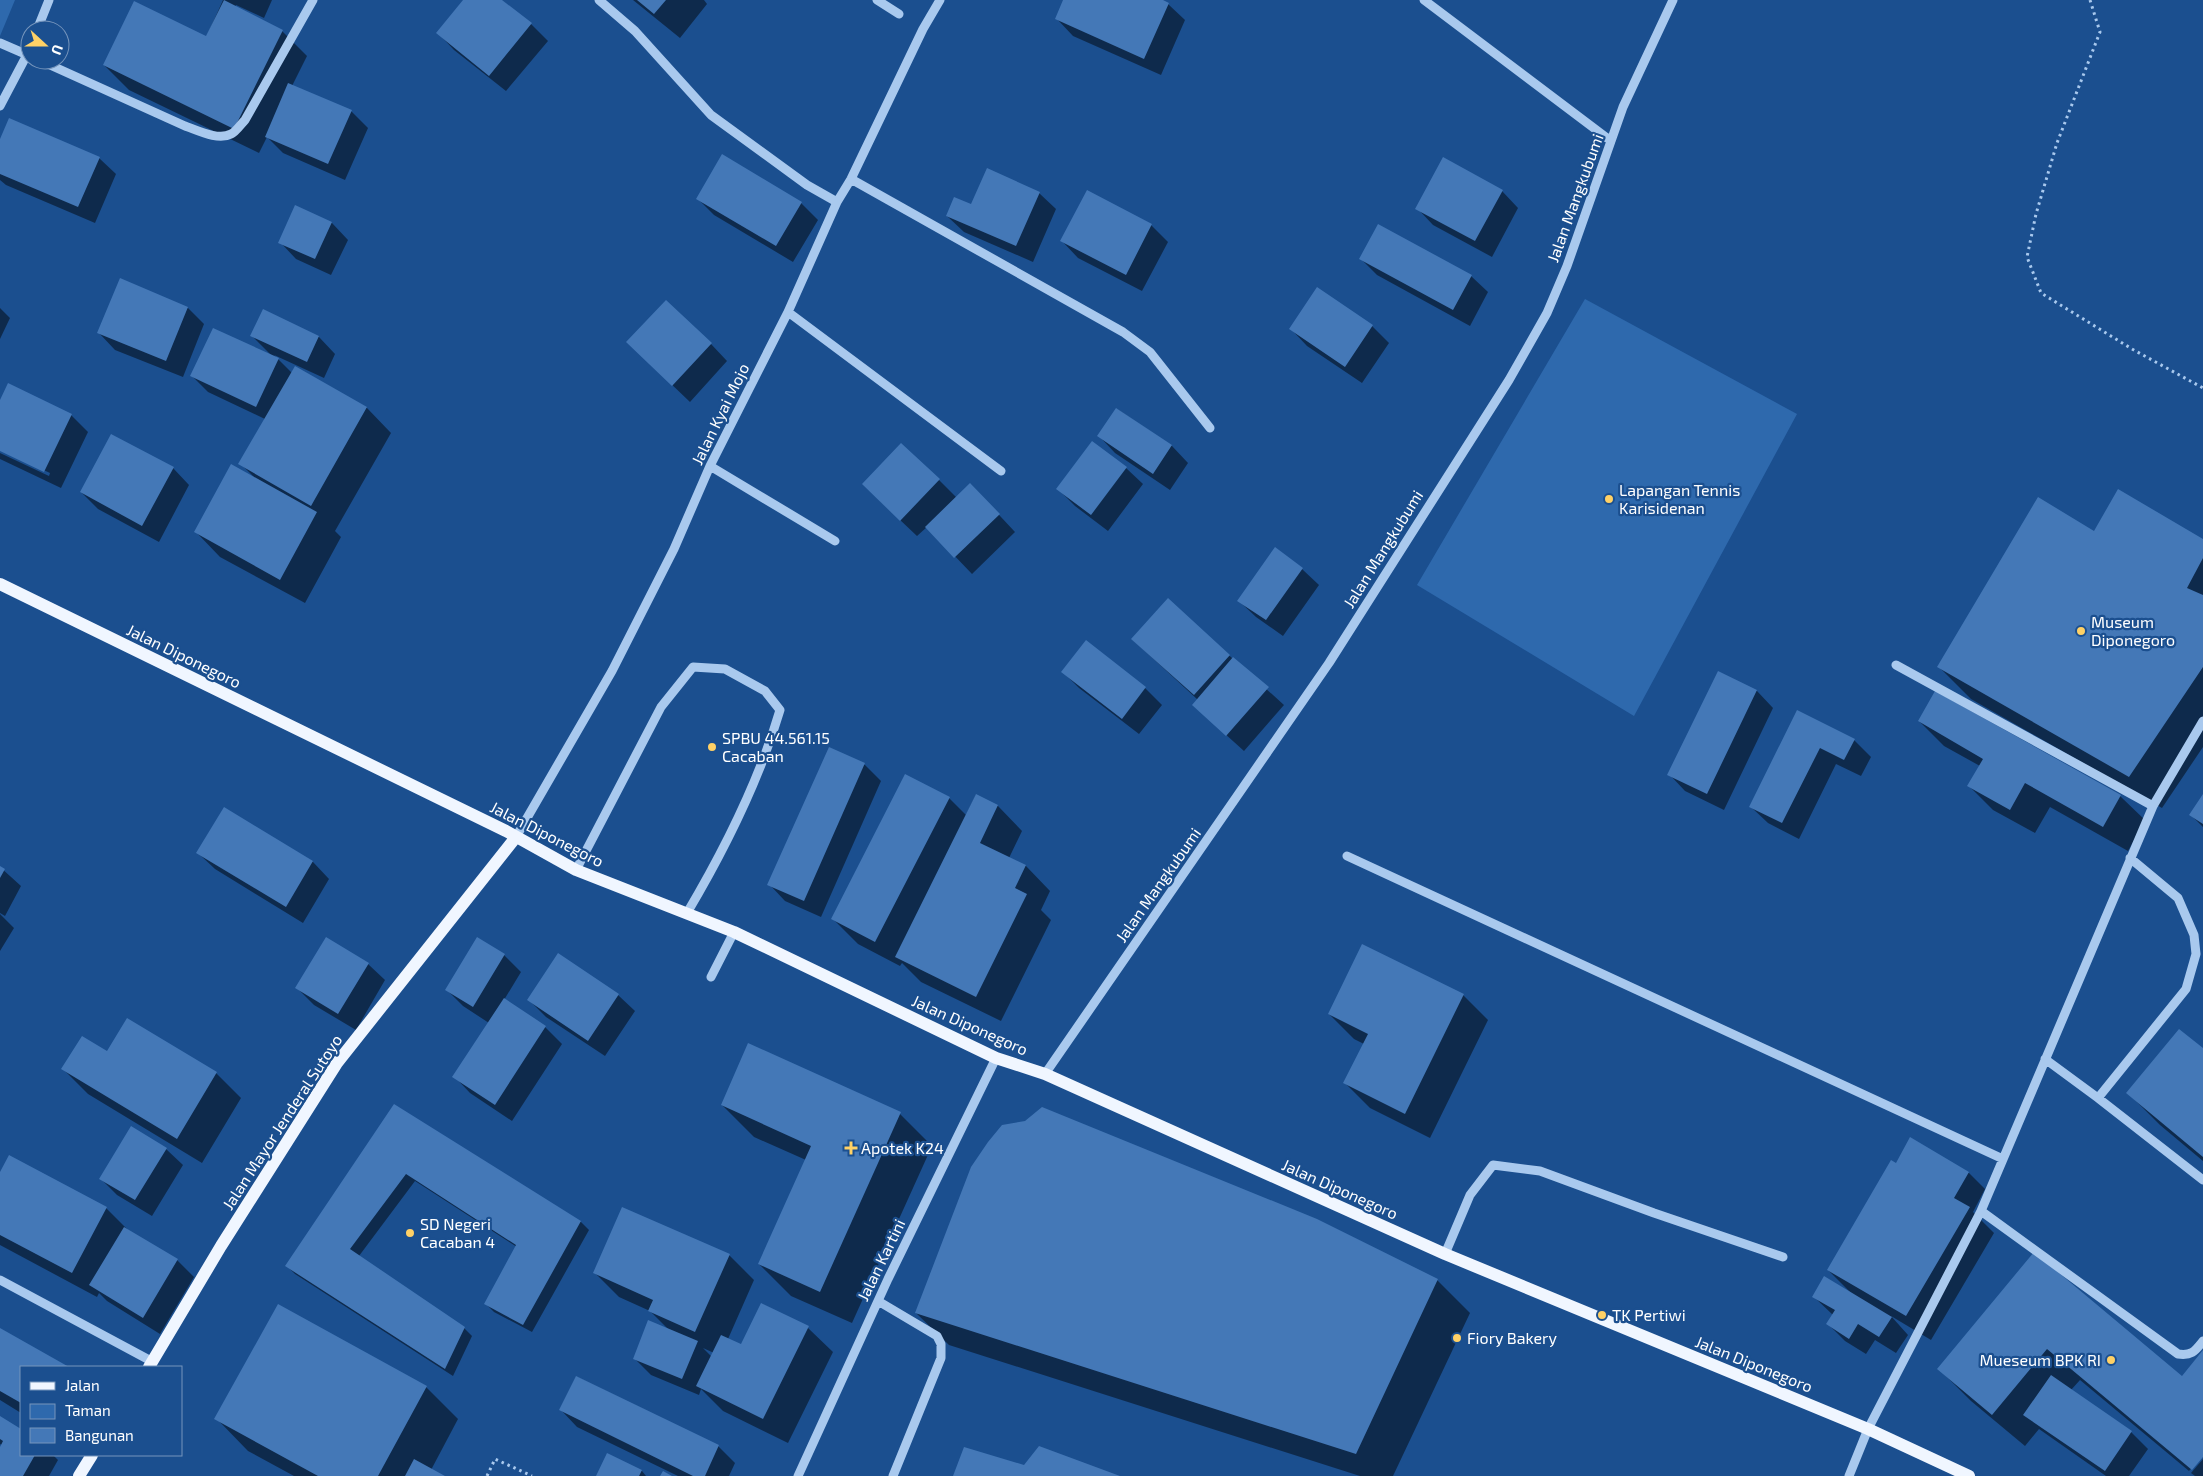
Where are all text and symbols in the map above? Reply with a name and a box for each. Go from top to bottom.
north arrow [20,20,70,70]
text: U [48,42,67,57]
street label: Jalan Mangkubumi [1542,131,1607,265]
street label: Jalan Kyai Mojo [687,360,753,468]
place label: Lapangan Tennis Karisidenan [1619,480,1740,517]
street label: Jalan Mangkubumi [1339,486,1426,611]
marker: Lapangan Tennis Karisidenan [1603,493,1615,505]
place label: Museum Diponegoro [2091,612,2175,649]
street label: Jalan Diponegoro [124,620,244,691]
marker: Museum Diponegoro [2075,625,2087,637]
place label: SPBU 44.561.15 Cacaban [722,728,830,765]
marker: SPBU 44.561.15 Cacaban [706,741,718,753]
street label: Jalan Diponegoro [487,797,607,870]
street label: Jalan Mangkubumi [1111,824,1204,946]
street label: Jalan Diponegoro [909,990,1031,1059]
street label: Jalan Mayor Jenderal Sutoyo [218,1031,345,1213]
place label: Apotek K24 [861,1138,944,1157]
marker: Apotek K24 [845,1142,857,1154]
street label: Jalan Diponegoro [1279,1154,1401,1223]
place label: SD Negeri Cacaban 4 [420,1214,495,1251]
street label: Jalan Kartini [853,1216,909,1304]
marker: SD Negeri Cacaban 4 [404,1227,416,1239]
place label: TK Pertiwi [1612,1305,1686,1324]
marker: TK Pertiwi [1596,1309,1608,1321]
place label: Fiory Bakery [1467,1328,1557,1347]
street label: Jalan Diponegoro [1693,1331,1816,1396]
marker: Fiory Bakery [1451,1332,1463,1344]
place label: Mueseum BPK RI [1980,1350,2101,1369]
marker: Mueseum BPK RI [2105,1354,2117,1366]
legend [20,1366,182,1456]
text: Jalan [65,1376,100,1394]
text: Taman [65,1401,111,1419]
text: Bangunan [65,1426,134,1444]

